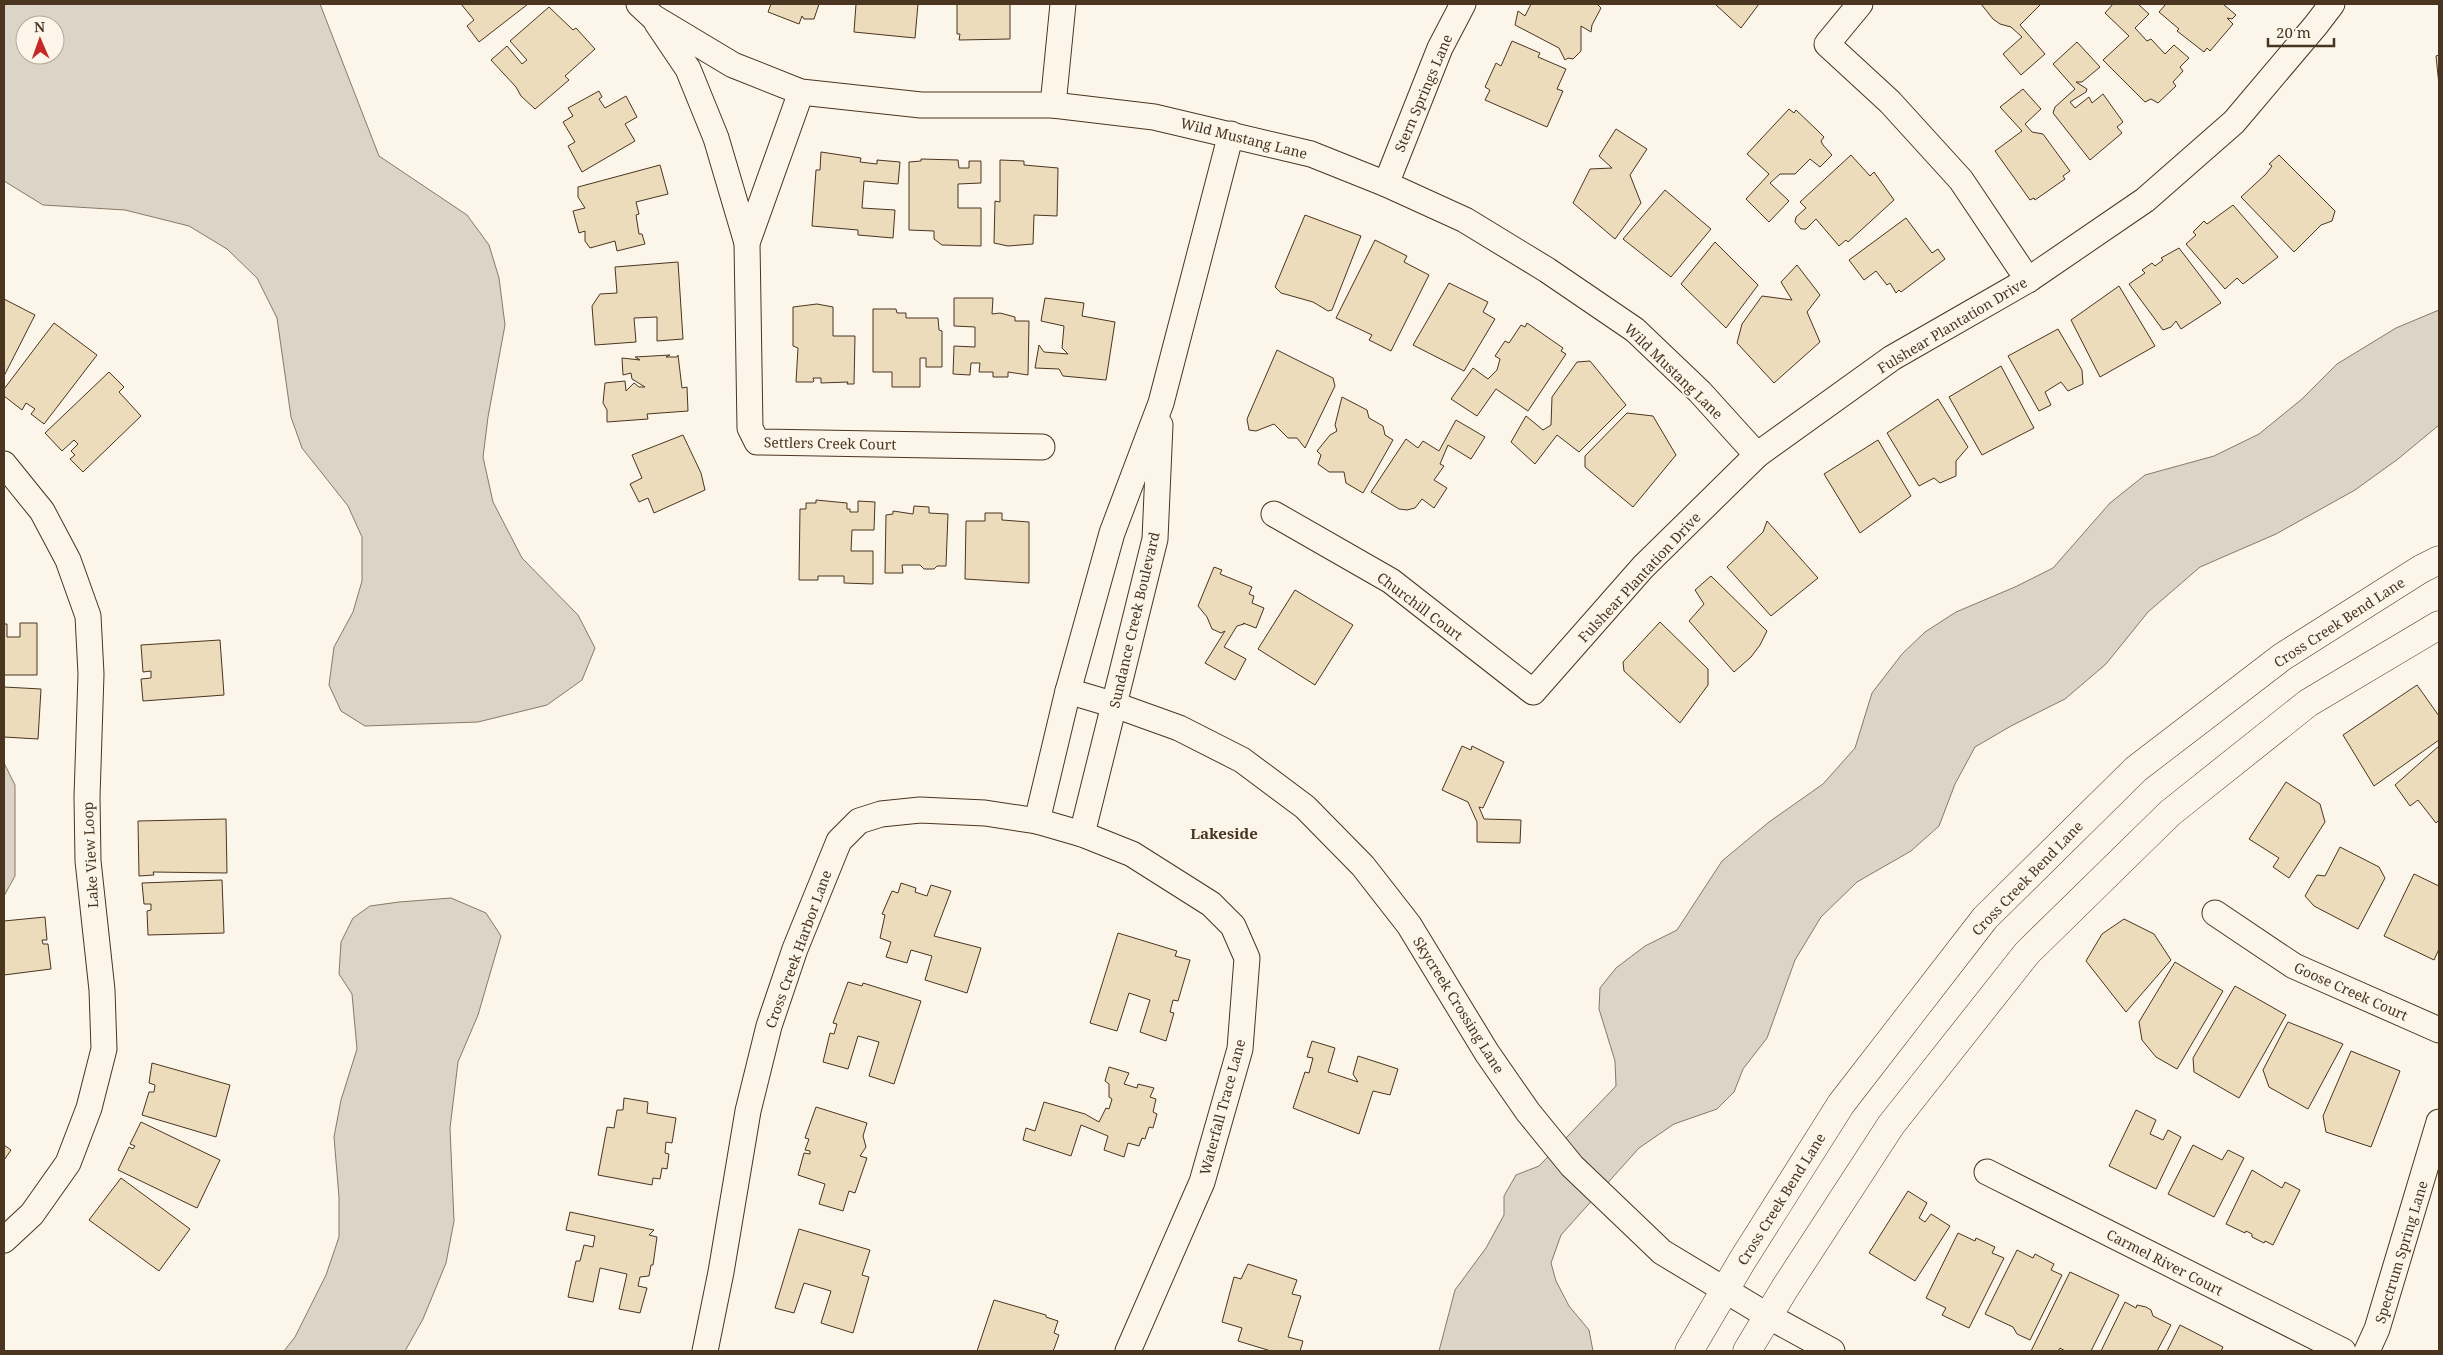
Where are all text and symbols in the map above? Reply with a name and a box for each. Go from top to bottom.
north arrow [15,15,65,65]
scale bar [2268,15,2334,47]
text: N [34,17,45,36]
text: 20 m [2276,22,2311,42]
street label: Stern Springs Lane [1390,31,1456,155]
street label: Wild Mustang Lane [1179,113,1309,163]
street label: Fulshear Plantation Drive [1873,273,2031,377]
street label: Wild Mustang Lane [1621,319,1727,423]
street label: Settlers Creek Court [764,432,896,454]
street label: Fulshear Plantation Drive [1573,508,1705,646]
street label: Sundance Creek Boulevard [1104,530,1164,710]
street label: Churchill Court [1373,568,1467,645]
street label: Cross Creek Bend Lane [2270,572,2408,672]
street label: Lake View Loop [78,801,102,909]
street label: Cross Creek Bend Lane [1967,817,2087,939]
district label: Lakeside [1190,823,1258,843]
street label: Cross Creek Harbor Lane [760,867,836,1031]
street label: Skycreek Crossing Lane [1409,933,1509,1077]
street label: Goose Creek Court [2291,957,2411,1025]
street label: Waterfall Trace Lane [1195,1037,1249,1177]
street label: Cross Creek Bend Lane [1733,1129,1829,1269]
street label: Spectrum Spring Lane [2370,1178,2432,1326]
street label: Carmel River Court [2104,1224,2227,1300]

